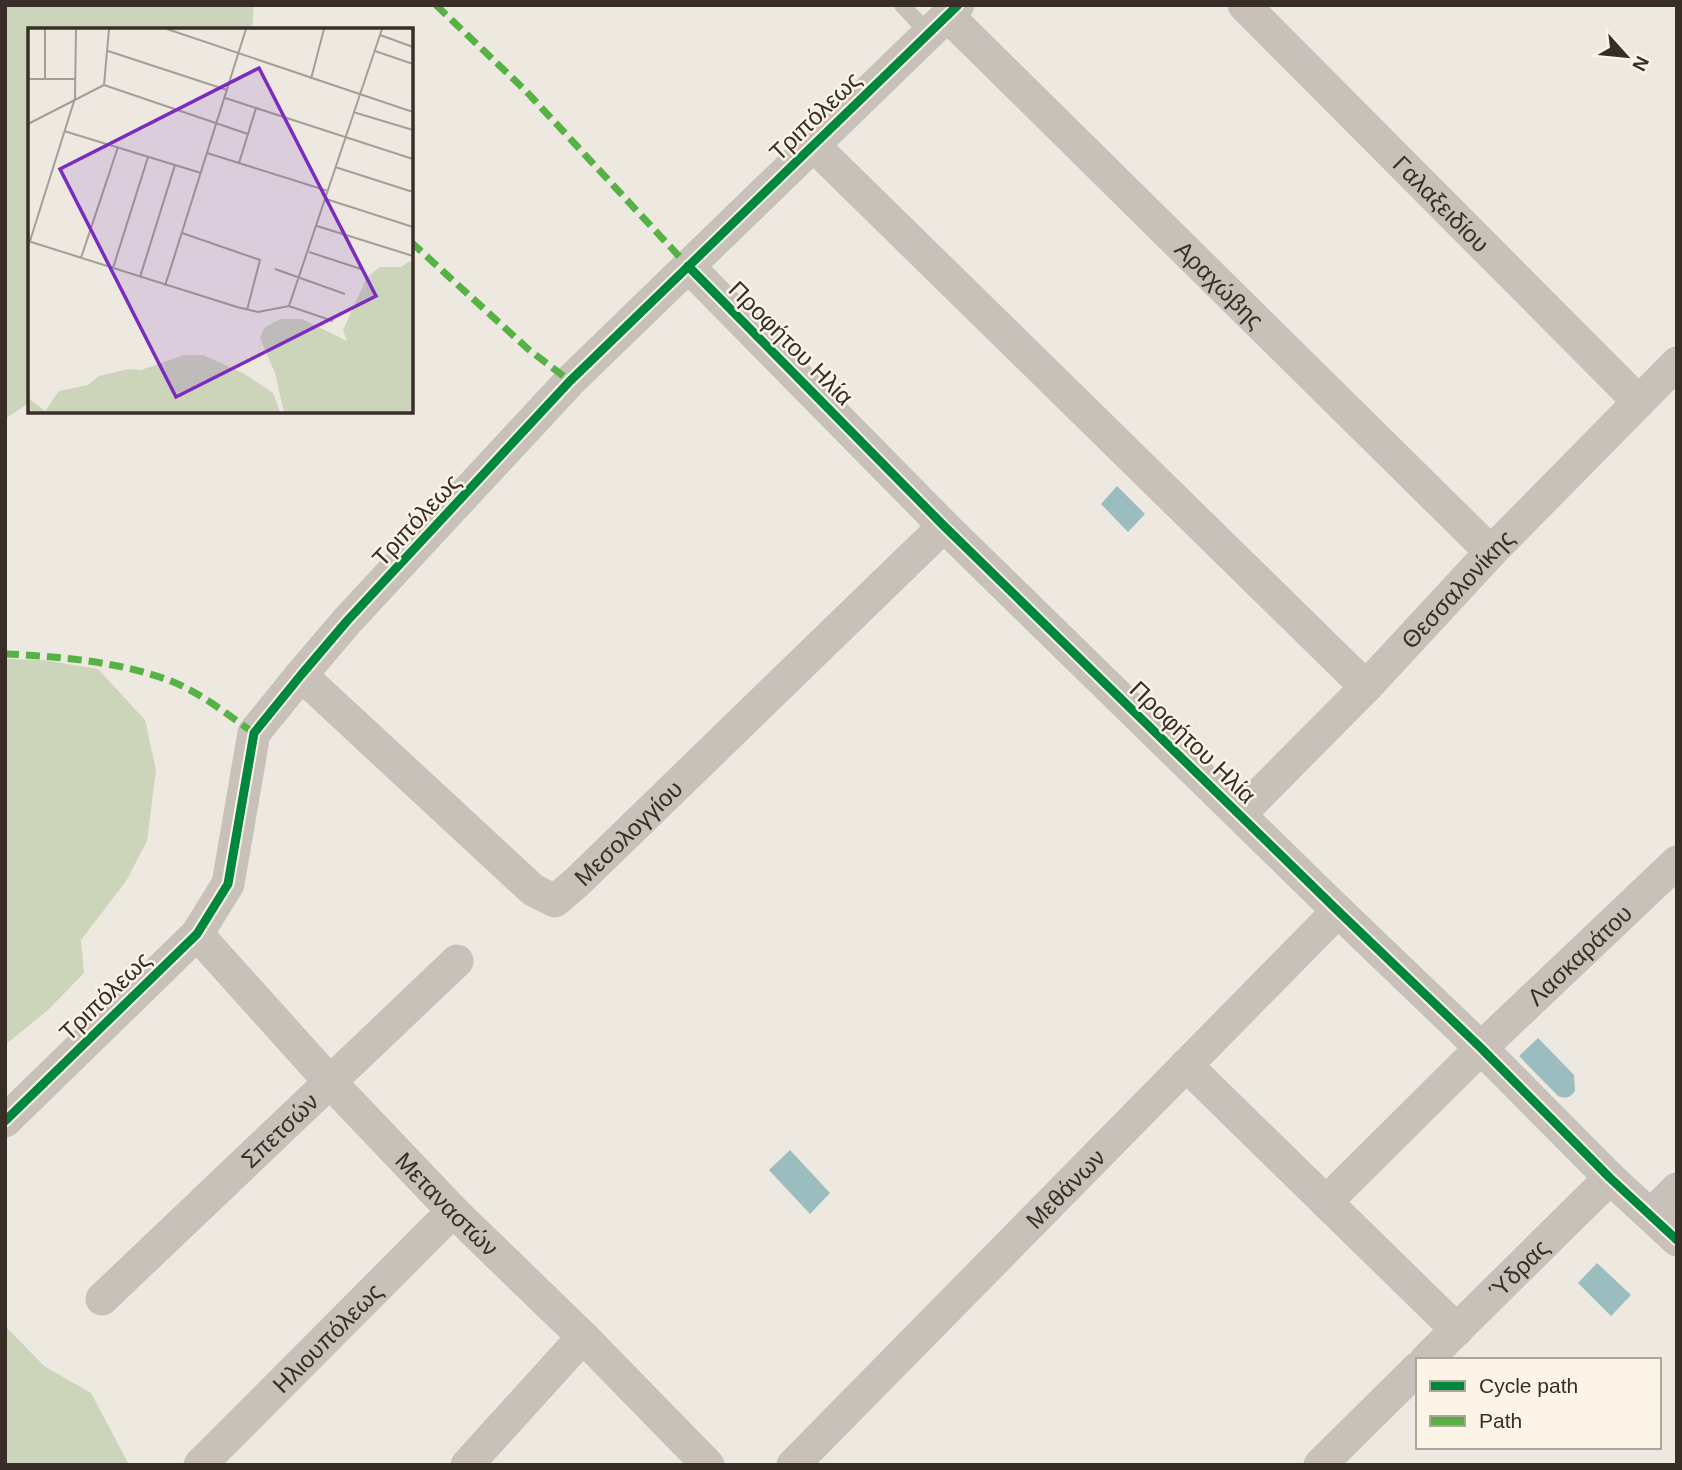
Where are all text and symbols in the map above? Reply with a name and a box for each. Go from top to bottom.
north arrow [1591,21,1661,91]
inset map [28,28,413,413]
text: N [1628,53,1653,74]
street label: Τριπόλεως [764,66,866,166]
street label: Γαλαξειδίου [1388,150,1495,257]
street label: Αραχώβης [1170,235,1270,334]
street label: Προφήτου Ηλία [723,275,859,411]
street label: Τριπόλεως [367,468,465,572]
street label: Θεσσαλονίκης [1396,524,1519,654]
street label: Προφήτου Ηλία [1125,675,1261,809]
street label: Μεσολογγίου [569,774,687,891]
street label: Λασκαράτου [1522,899,1637,1010]
street label: Τριπόλεως [54,946,156,1046]
street label: Σπετσών [235,1087,323,1173]
street label: Μεθάνων [1020,1143,1110,1234]
street label: Μεταναστών [391,1146,504,1261]
street label: Ύδρας [1483,1233,1554,1304]
street label: Ηλιουπόλεως [267,1277,387,1398]
legend [1416,1358,1661,1449]
text: Cycle path [1479,1374,1578,1397]
text: Path [1479,1409,1522,1432]

